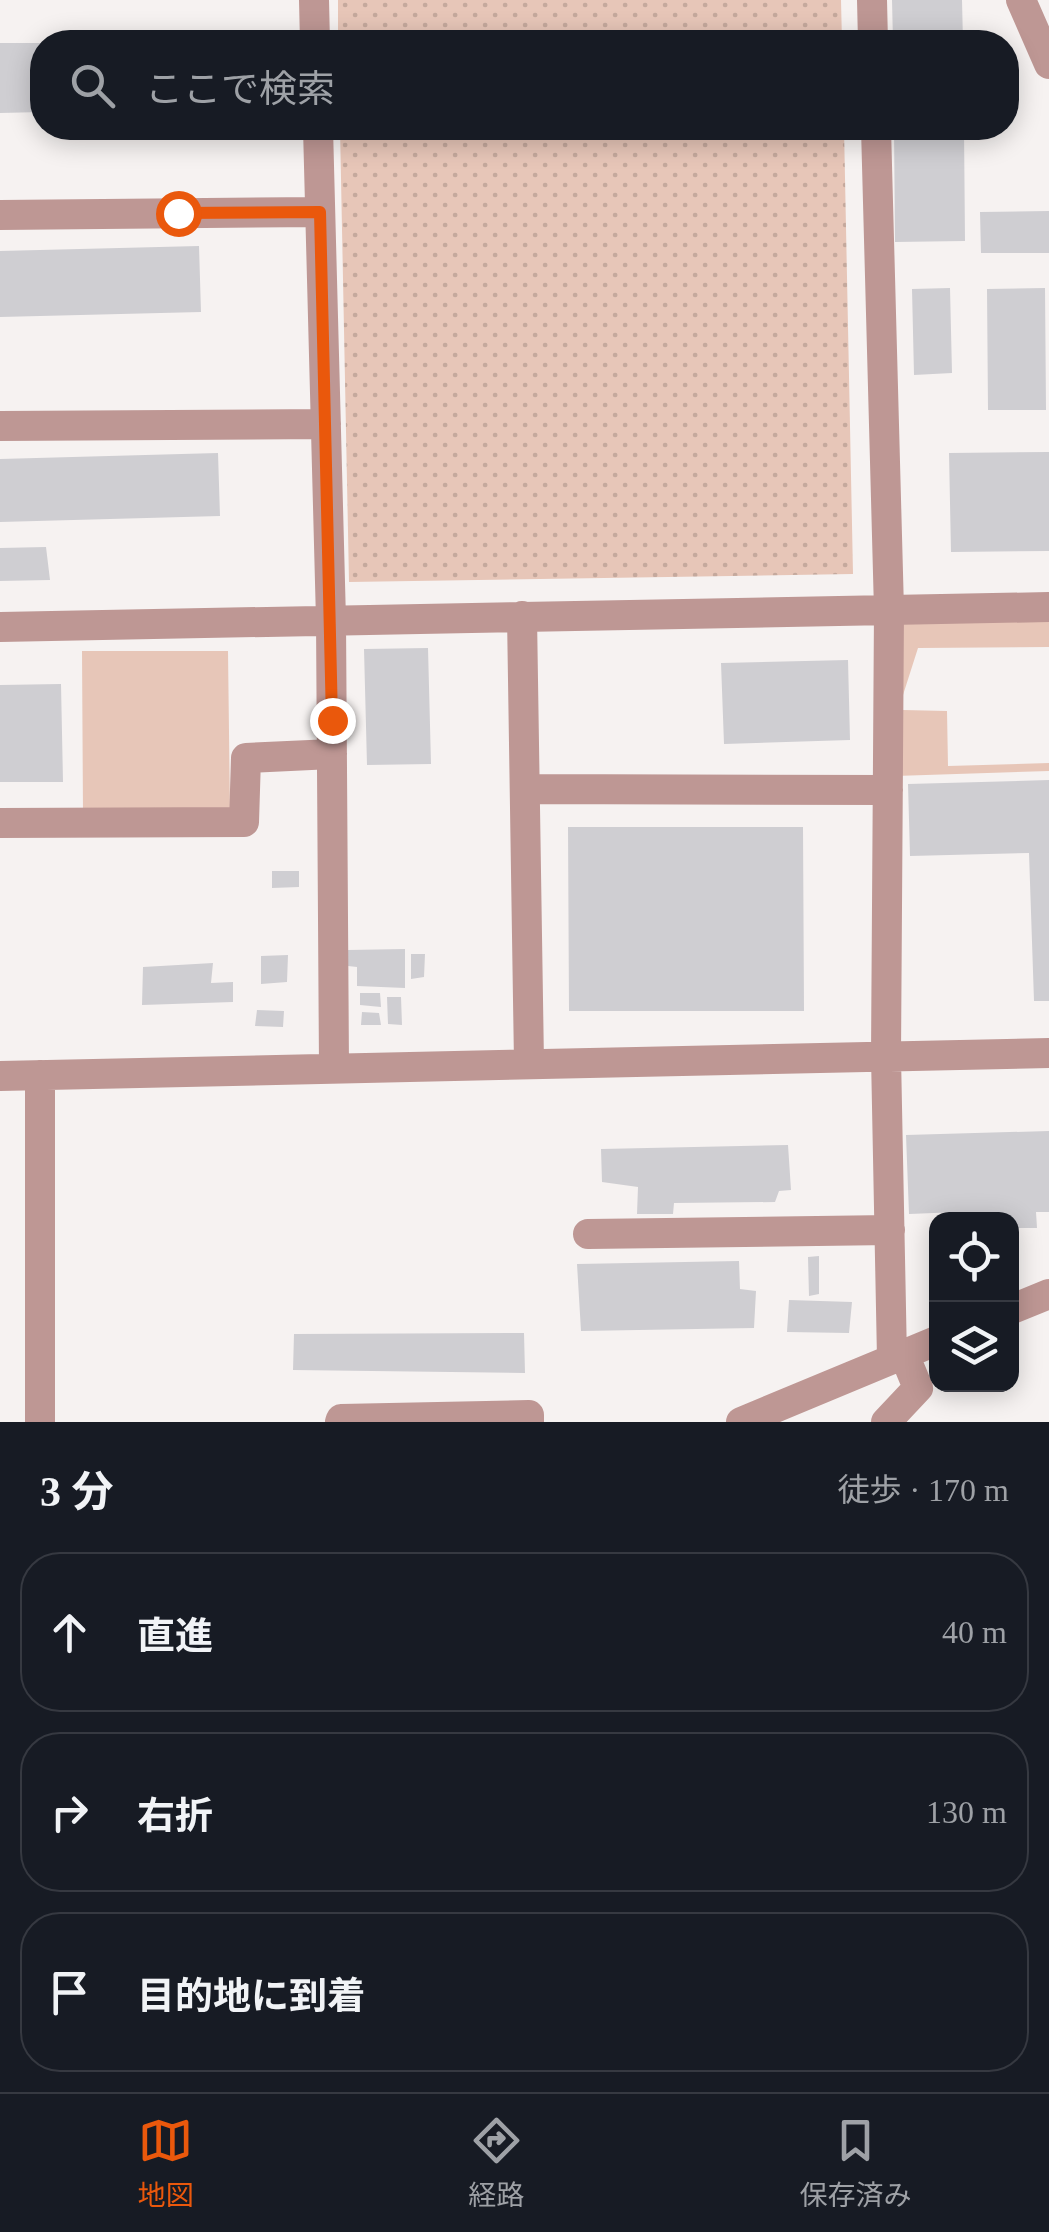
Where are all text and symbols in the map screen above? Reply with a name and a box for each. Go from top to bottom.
search box [30,30,1019,140]
icon: search [65,58,120,113]
text: ここで検索 [145,68,335,110]
route start [156,191,202,237]
route end [310,698,356,744]
map controls [929,1212,1019,1392]
button: locate [929,1212,1019,1302]
button: layers [929,1302,1019,1392]
text: 3 分 [40,1469,114,1515]
text: 徒歩 · 170 m [837,1472,1009,1508]
icon: ahead [42,1605,97,1660]
text: 40 m [942,1614,1007,1650]
text: 直進 [137,1615,213,1657]
icon: right [42,1785,97,1840]
text: 130 m [926,1794,1007,1830]
text: 右折 [137,1795,213,1837]
icon: arrive [42,1965,97,2020]
text: 目的地に到着 [137,1975,365,2017]
tab: 地図 [137,2113,194,2213]
tab: 経路 [468,2113,525,2213]
tab: 保存済み [799,2113,912,2213]

